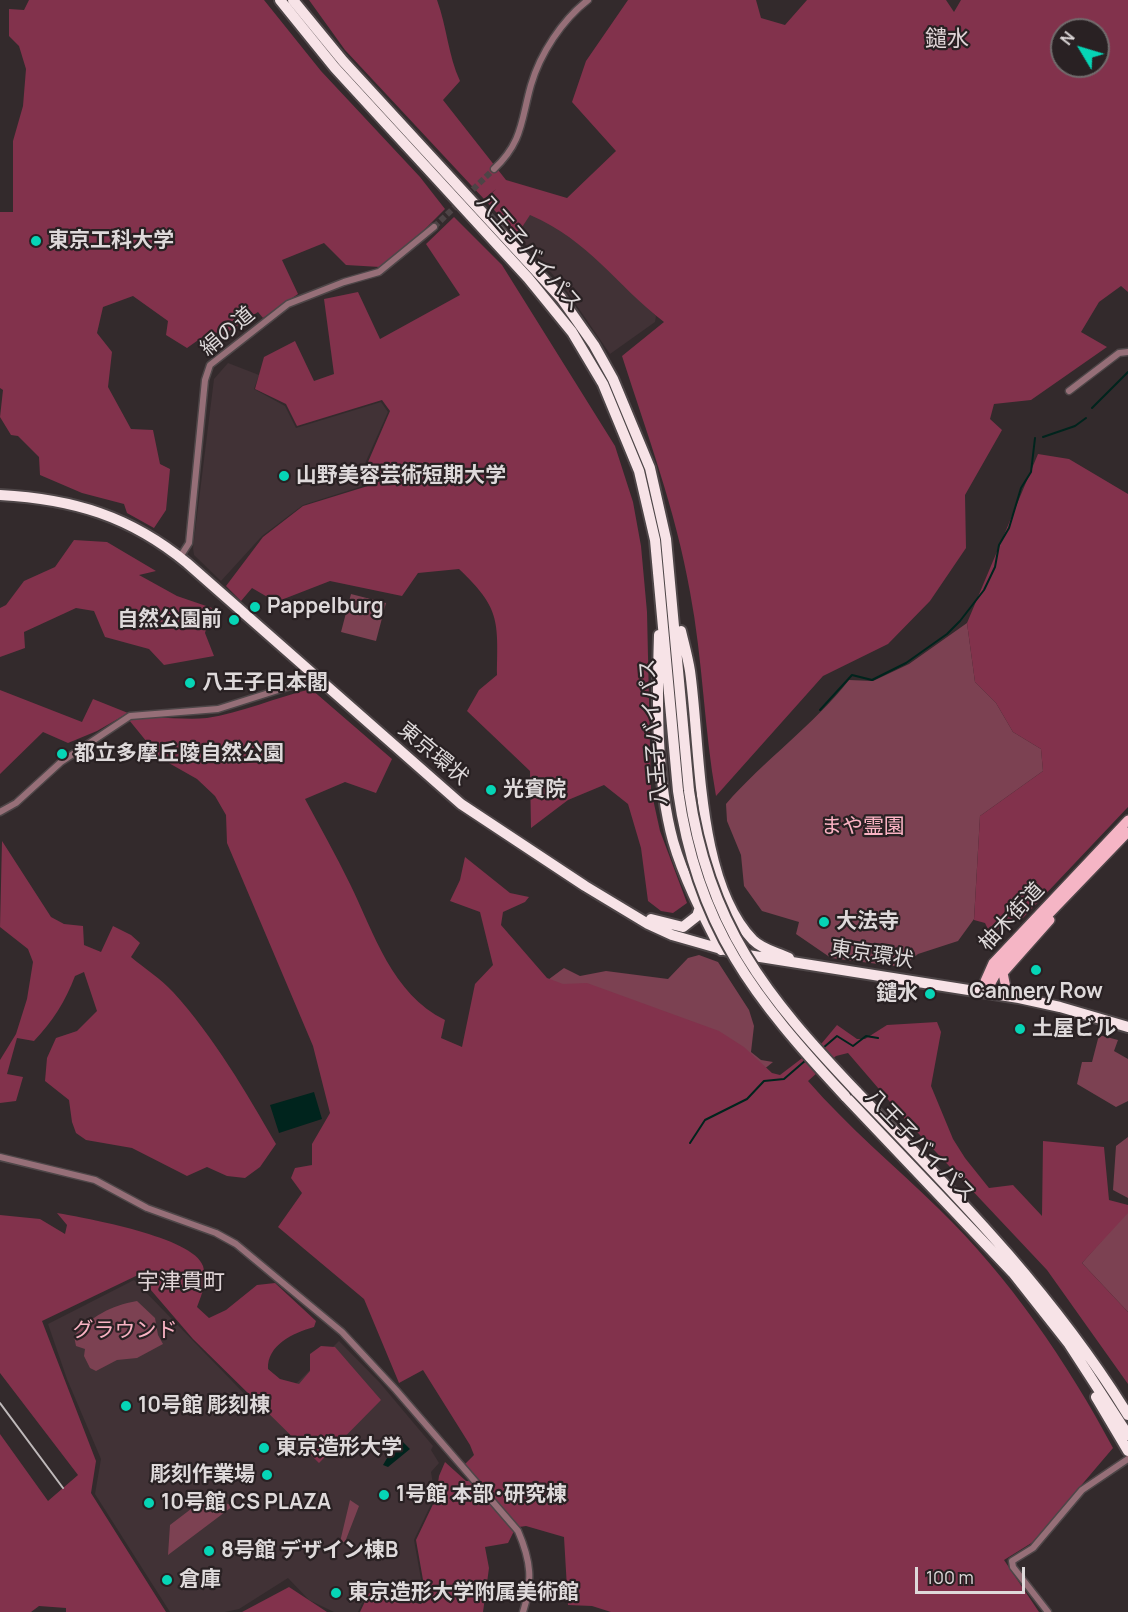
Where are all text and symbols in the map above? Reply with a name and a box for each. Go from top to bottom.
north arrow [1050,18,1110,78]
district label: 鑓水 [925,27,969,53]
text: N [1055,27,1080,49]
street label: 八王子バイパス [471,189,587,317]
place label: 東京工科大学 [48,228,174,254]
marker: 東京工科大学 [29,234,43,248]
street label: 絹の道 [196,302,260,362]
place label: 山野美容芸術短期大学 [296,463,506,489]
marker: 山野美容芸術短期大学 [277,469,291,483]
place label: Pappelburg [267,594,384,620]
marker: Pappelburg [248,600,262,614]
place label: 自然公園前 [117,607,222,633]
marker: 自然公園前 [227,613,241,627]
street label: 八王子バイパス [635,658,673,806]
place label: 八王子日本閣 [202,670,328,696]
marker: 八王子日本閣 [183,676,197,690]
street label: 東京環状 [393,717,473,791]
place label: 都立多摩丘陵自然公園 [74,741,284,767]
marker: 都立多摩丘陵自然公園 [55,747,69,761]
place label: 光賓院 [503,777,566,803]
marker: 光賓院 [484,783,498,797]
park label: まや霊園 [821,814,905,840]
street label: 柚木街道 [974,878,1050,956]
place label: 大法寺 [836,909,899,935]
marker: 大法寺 [817,915,831,929]
street label: 東京環状 [829,936,915,974]
marker: Cannery Row [1029,963,1043,977]
place label: Cannery Row [969,979,1103,1005]
place label: 鑓水 [876,981,918,1007]
marker: 鑓水 [923,987,937,1001]
place label: 土屋ビル [1032,1016,1116,1042]
marker: 土屋ビル [1013,1022,1027,1036]
street label: 八王子バイパス [860,1084,980,1208]
district label: 宇津貫町 [137,1270,225,1296]
park label: グラウンド [73,1318,177,1344]
place label: 10号館 彫刻棟 [138,1393,270,1419]
marker: 10号館 彫刻棟 [119,1399,133,1413]
place label: 東京造形大学 [276,1435,402,1461]
marker: 東京造形大学 [257,1441,271,1455]
place label: 彫刻作業場 [150,1462,255,1488]
marker: 彫刻作業場 [260,1468,274,1482]
place label: 1号館 本部･研究棟 [396,1482,567,1508]
marker: 1号館 本部･研究棟 [377,1488,391,1502]
place label: 10号館 CS PLAZA [161,1490,331,1516]
marker: 10号館 CS PLAZA [142,1496,156,1510]
place label: 8号館 デザイン棟B [221,1538,398,1564]
marker: 8号館 デザイン棟B [202,1544,216,1558]
scale bar [918,1555,1028,1593]
text: 100 m [926,1565,974,1589]
place label: 倉庫 [179,1567,221,1593]
marker: 倉庫 [160,1573,174,1587]
place label: 東京造形大学附属美術館 [348,1580,579,1606]
marker: 東京造形大学附属美術館 [329,1586,343,1600]

